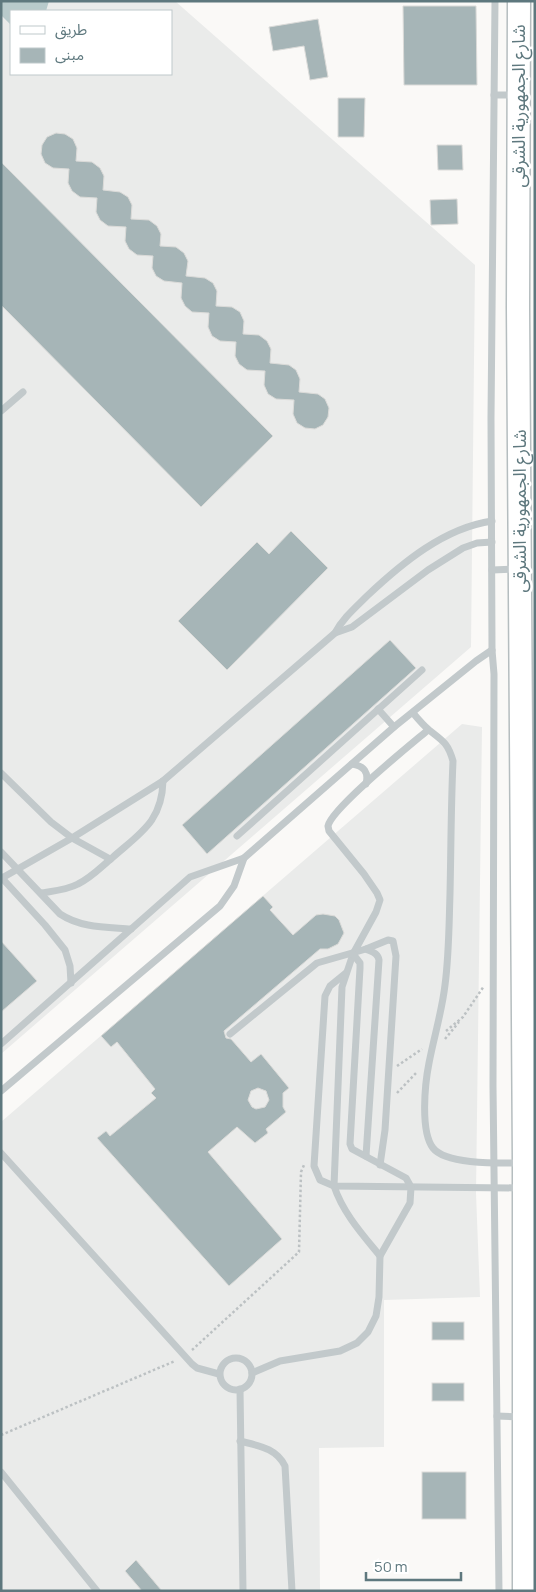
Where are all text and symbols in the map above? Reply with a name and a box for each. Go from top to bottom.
legend [10,10,172,75]
text: طريق [55,19,87,40]
street label: شارع الجمهورية الشرقى [506,24,533,188]
text: مبنى [55,44,84,65]
street label: شارع الجمهورية الشرقى [507,429,534,593]
scale bar [366,1550,461,1582]
text: 50 m [374,1556,408,1577]

